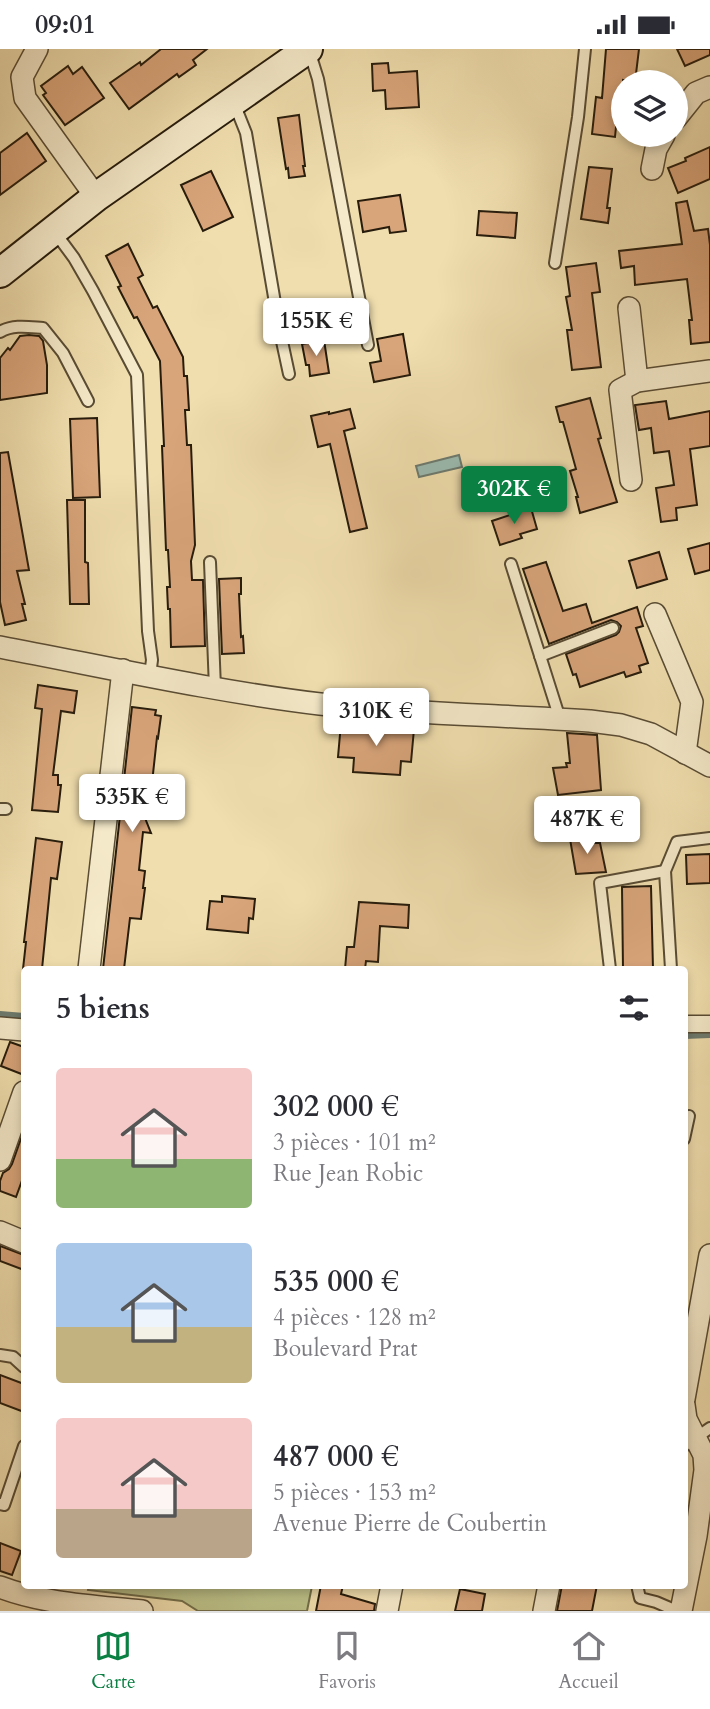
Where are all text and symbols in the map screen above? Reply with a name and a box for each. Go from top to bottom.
text: 09:01 [35,7,96,42]
map controls [611,70,688,147]
button: layers [611,70,688,147]
pin: 155K € [259,299,373,358]
text: 155K € [279,305,353,336]
pin: 302K € [457,467,571,526]
text: 302K € [477,473,551,504]
pin: 310K € [319,689,433,748]
text: 310K € [339,695,413,726]
pin: 535K € [75,775,189,834]
text: 535K € [95,781,169,812]
pin: 487K € [530,797,644,856]
text: 487K € [550,803,624,834]
text: 5 biens [56,988,150,1029]
icon: filters [615,989,653,1027]
text: 302 000 € [273,1086,399,1127]
icon: home [112,1096,196,1180]
text: 3 pièces · 101 m² [273,1127,436,1158]
text: Rue Jean Robic [273,1158,423,1189]
text: 535 000 € [273,1261,399,1302]
icon: home [112,1271,196,1355]
text: 4 pièces · 128 m² [273,1302,436,1333]
text: Boulevard Prat [273,1333,418,1364]
text: 487 000 € [273,1436,399,1477]
icon: home [112,1446,196,1530]
text: 5 pièces · 153 m² [273,1477,436,1508]
text: Avenue Pierre de Coubertin [273,1508,547,1539]
tab: Carte [91,1627,136,1695]
tab: Favoris [318,1627,376,1695]
tab: Accueil [559,1627,619,1695]

